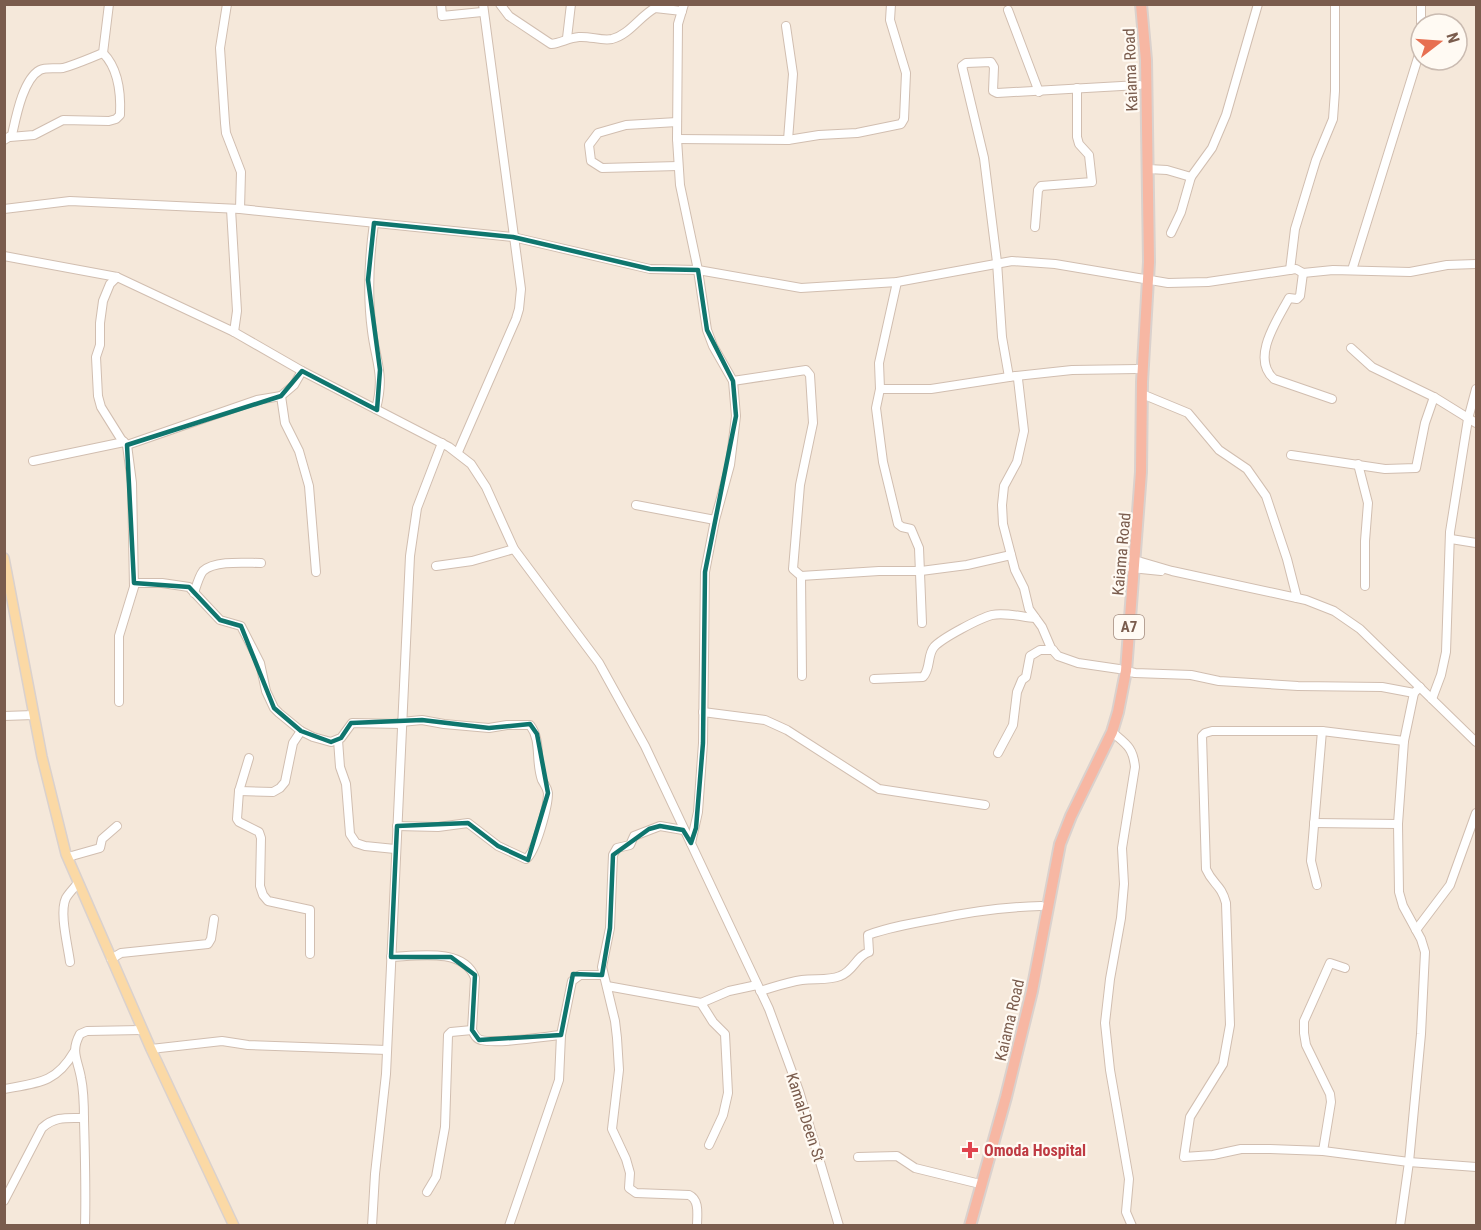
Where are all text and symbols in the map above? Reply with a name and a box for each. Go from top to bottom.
north arrow [1409,12,1469,72]
street label: Kaiama Road [1120,28,1141,112]
text: N [1442,30,1463,45]
street label: Kaiama Road [1108,512,1135,596]
road number: A7 [1114,615,1144,639]
street label: Kaiama Road [991,977,1028,1063]
street label: Kamal-Deen St [782,1070,829,1164]
marker: Omoda Hospital [961,1141,979,1159]
place label: Omoda Hospital [984,1141,1086,1160]

